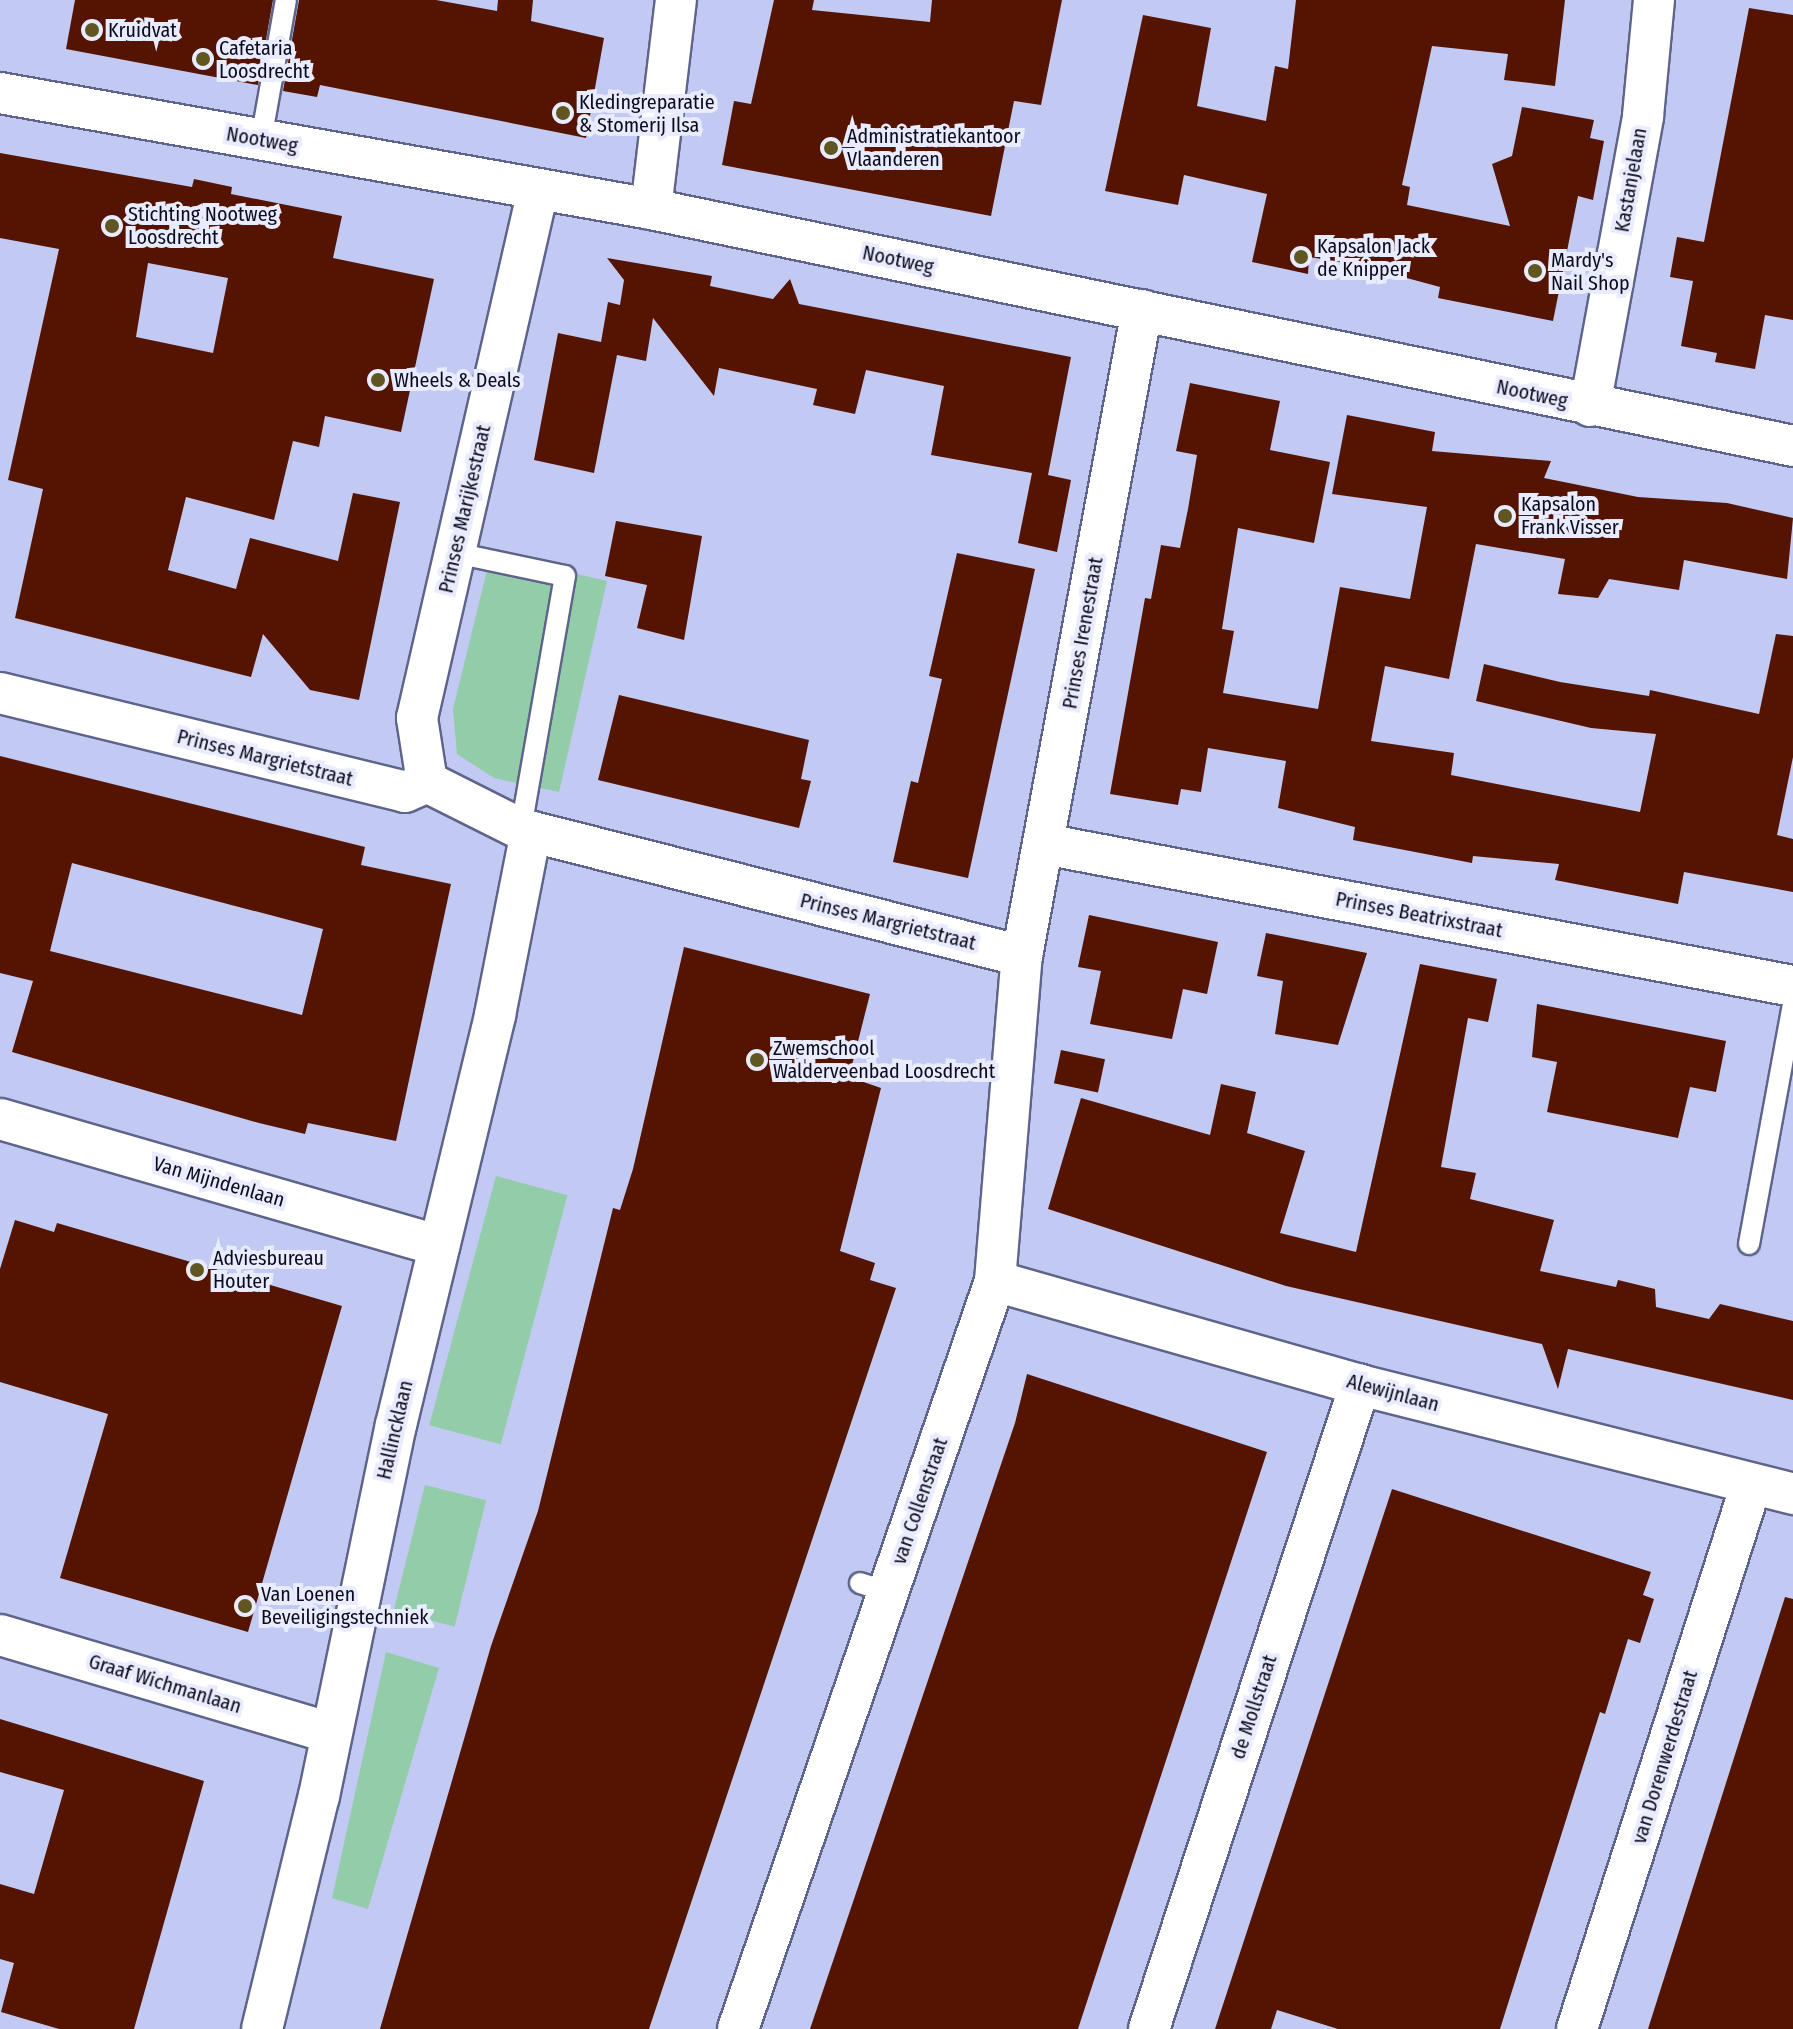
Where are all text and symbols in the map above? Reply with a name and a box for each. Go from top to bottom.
place label: Kruidvat [108,18,177,42]
marker: Kruidvat [83,21,101,39]
place label: Cafetaria Loosdrecht [219,36,310,83]
marker: Cafetaria Loosdrecht [194,50,212,68]
place label: Kledingreparatie & Stomerij Ilsa [579,90,715,137]
marker: Kledingreparatie & Stomerij Ilsa [554,104,572,122]
street label: Nootweg [224,122,300,158]
place label: Administratiekantoor Vlaanderen [847,124,1021,171]
street label: Kastanjelaan [1610,126,1652,234]
marker: Administratiekantoor Vlaanderen [822,139,840,157]
place label: Stichting Nootweg Loosdrecht [128,202,277,249]
marker: Stichting Nootweg Loosdrecht [103,217,121,235]
place label: Kapsalon Jack de Knipper [1317,234,1430,281]
street label: Nootweg [860,241,936,279]
marker: Kapsalon Jack de Knipper [1292,248,1310,266]
place label: Mardy's Nail Shop [1551,248,1630,295]
marker: Mardy's Nail Shop [1526,262,1544,280]
place label: Wheels & Deals [394,368,521,392]
marker: Wheels & Deals [369,371,387,389]
street label: Nootweg [1494,375,1570,413]
street label: Prinses Marijkestraat [434,423,496,595]
place label: Kapsalon Frank Visser [1521,492,1619,539]
marker: Kapsalon Frank Visser [1496,507,1514,525]
street label: Prinses Irenestraat [1058,555,1108,711]
street label: Prinses Margrietstraat [175,725,355,791]
street label: Prinses Beatrixstraat [1334,887,1504,943]
street label: Prinses Margrietstraat [798,889,978,955]
place label: Zwemschool Walderveenbad Loosdrecht [773,1036,995,1083]
marker: Zwemschool Walderveenbad Loosdrecht [748,1051,766,1069]
street label: Van Mijndenlaan [151,1152,287,1212]
place label: Adviesbureau Houter [213,1246,324,1293]
marker: Adviesbureau Houter [188,1261,206,1279]
street label: Alewijnlaan [1344,1369,1442,1417]
street label: Hallincklaan [372,1378,418,1482]
street label: van Collenstraat [887,1435,953,1567]
place label: Van Loenen Beveiligingstechniek [261,1582,429,1629]
marker: Van Loenen Beveiligingstechniek [236,1597,254,1615]
street label: Graaf Wichmanlaan [86,1649,244,1719]
street label: de Mollstraat [1226,1652,1282,1762]
street label: van Dorenwerdestraat [1627,1667,1703,1847]

